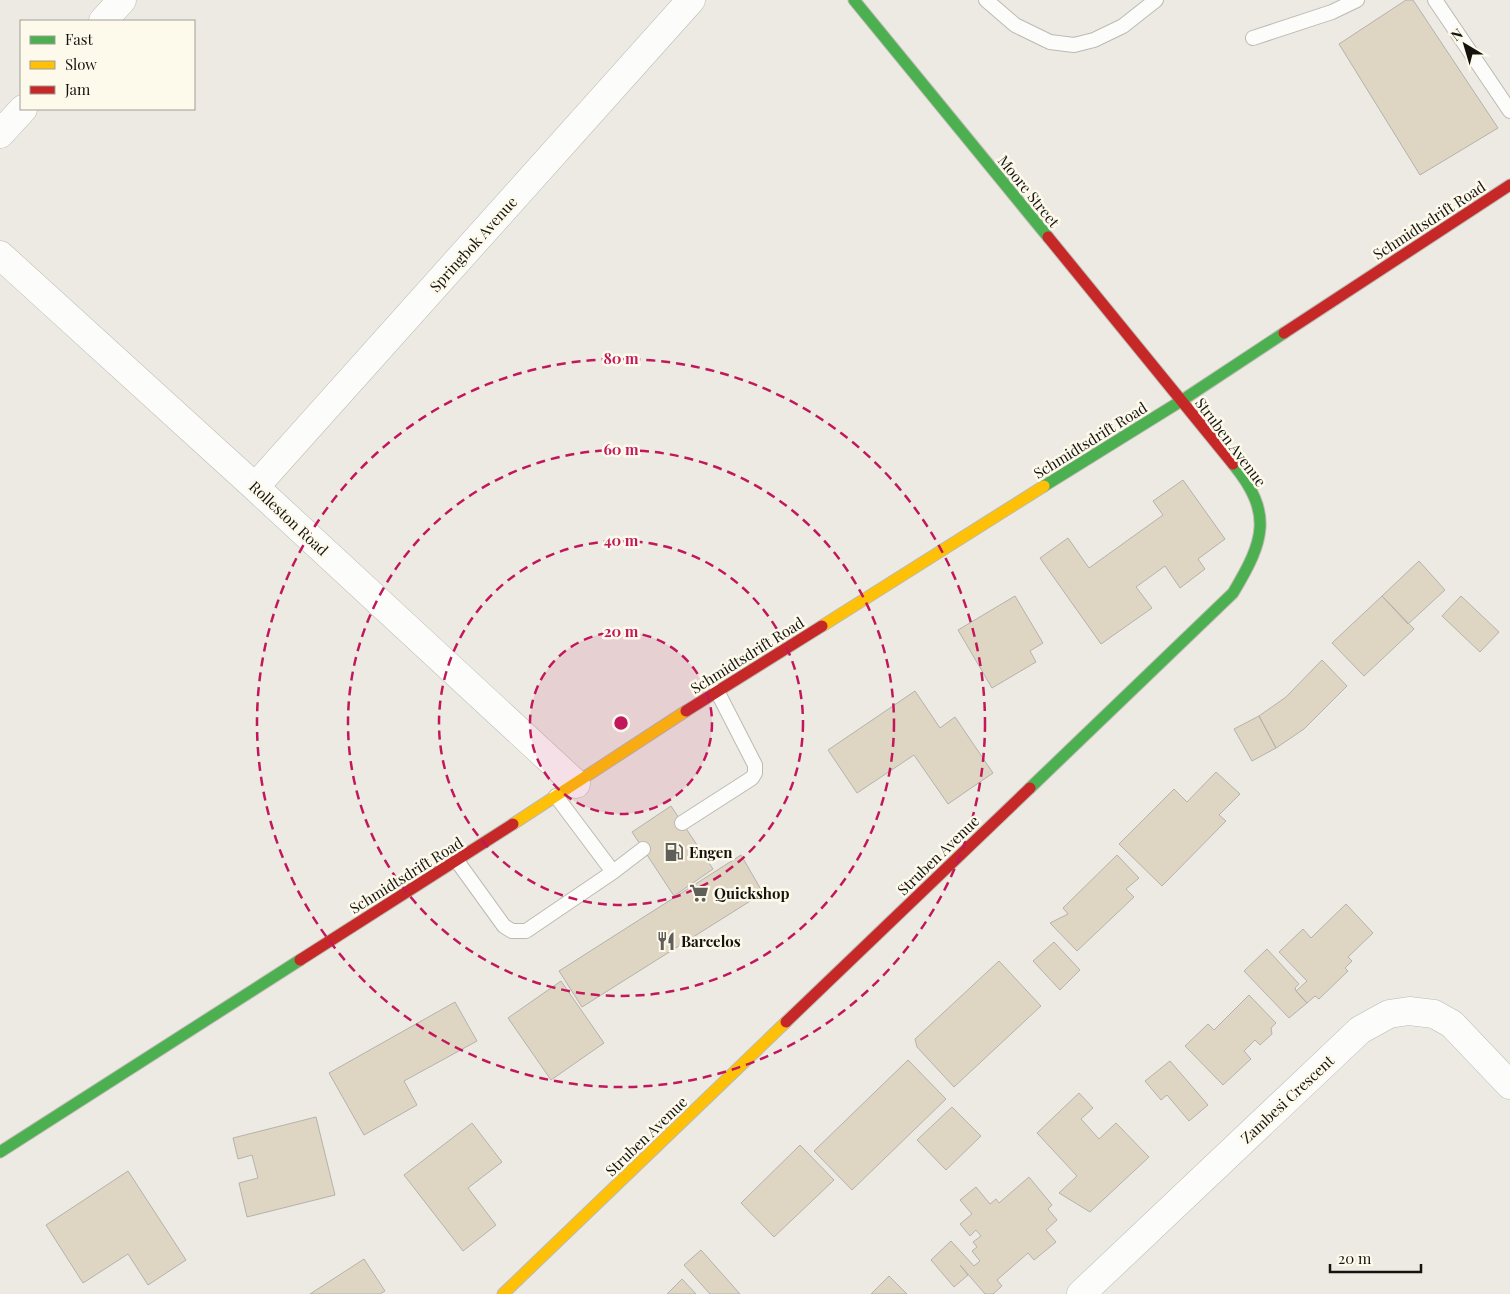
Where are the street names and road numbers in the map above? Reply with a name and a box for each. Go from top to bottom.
street label: Moore Street [994,151,1065,232]
street label: Schmidtsdrift Road [1369,176,1489,264]
street label: Springbok Avenue [425,192,521,296]
street label: Struben Avenue [1191,393,1271,491]
street label: Schmidtsdrift Road [1029,397,1151,483]
street label: Rolleston Road [245,476,333,560]
street label: Schmidtsdrift Road [686,612,808,698]
street label: Struben Avenue [893,811,983,899]
street label: Schmidtsdrift Road [345,832,467,918]
street label: Zambesi Crescent [1236,1050,1338,1147]
street label: Struben Avenue [601,1092,691,1180]

